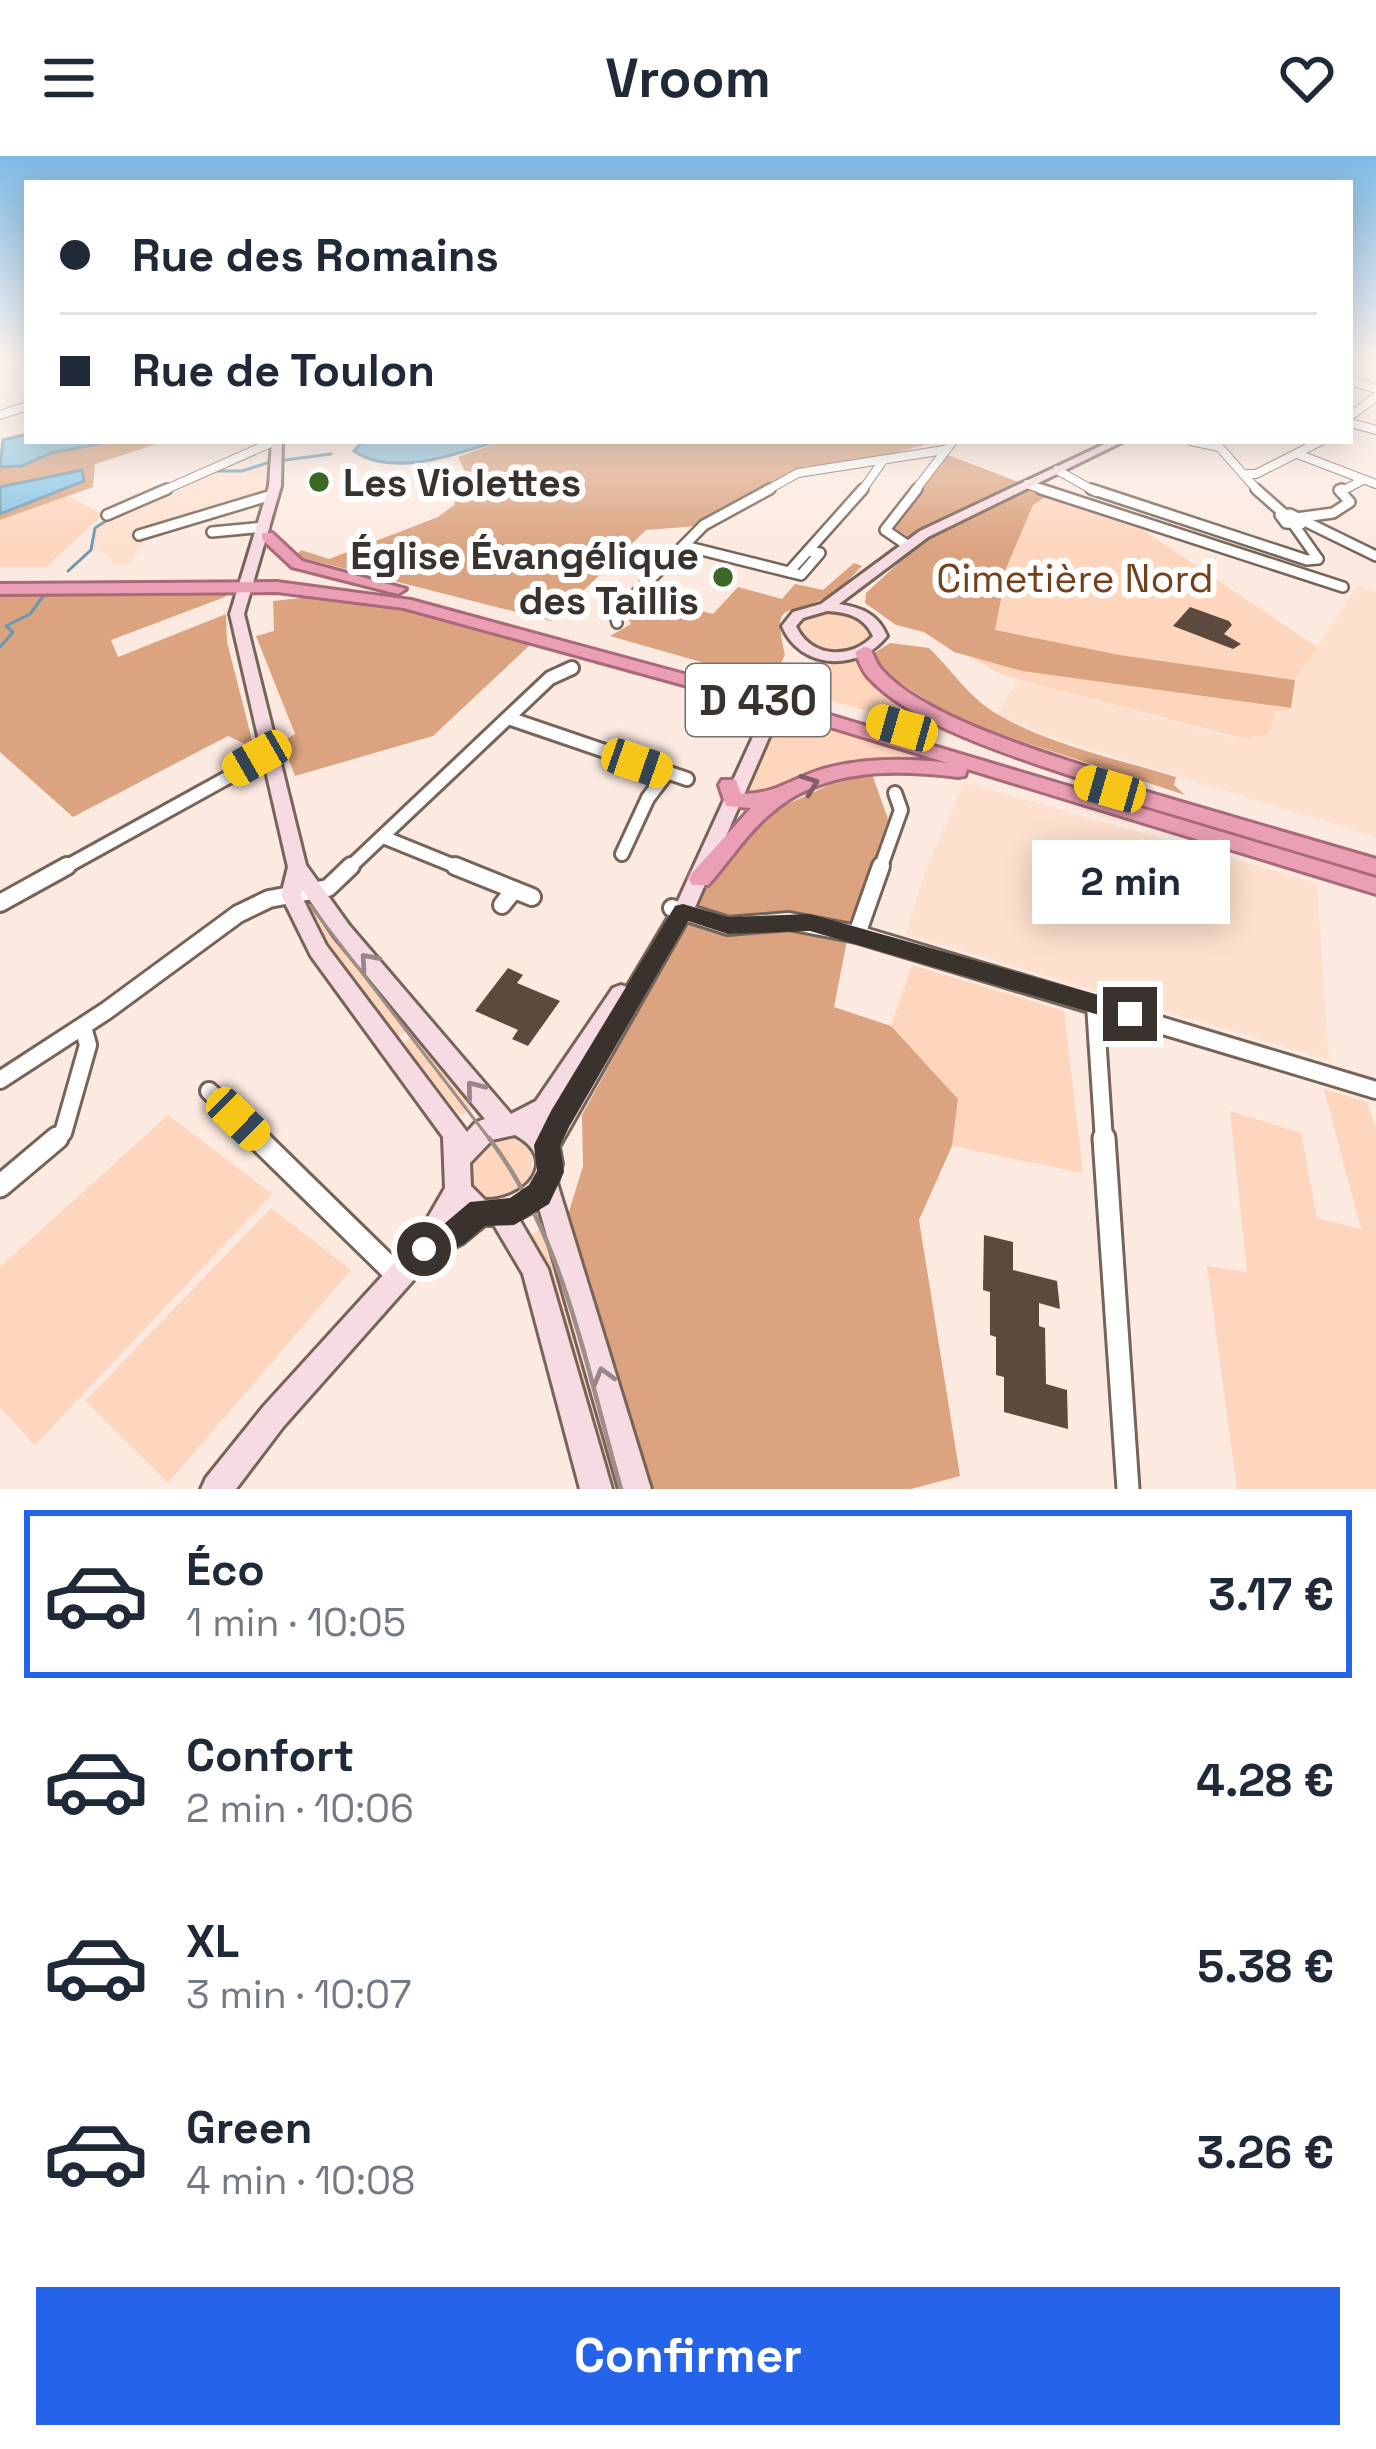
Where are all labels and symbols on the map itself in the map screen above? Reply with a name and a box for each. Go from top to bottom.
place label: Les Violettes [343,458,581,507]
marker: Les Violettes [306,469,332,495]
place label: Église Évangélique des Taillis [350,531,699,625]
park label: Cimetière Nord [936,554,1214,603]
marker: Église Évangélique des Taillis [710,564,736,590]
road number: D 430 [686,664,830,736]
car [862,701,942,755]
car [217,724,297,792]
car [597,734,677,792]
car [1070,762,1150,816]
one-way arrow [798,774,819,798]
callout: 2 min [1031,840,1229,924]
one-way arrow [361,953,382,975]
route end [1103,987,1157,1041]
one-way arrow [467,1080,488,1102]
car [200,1081,276,1157]
route start [397,1222,451,1276]
one-way arrow [592,1367,617,1388]

